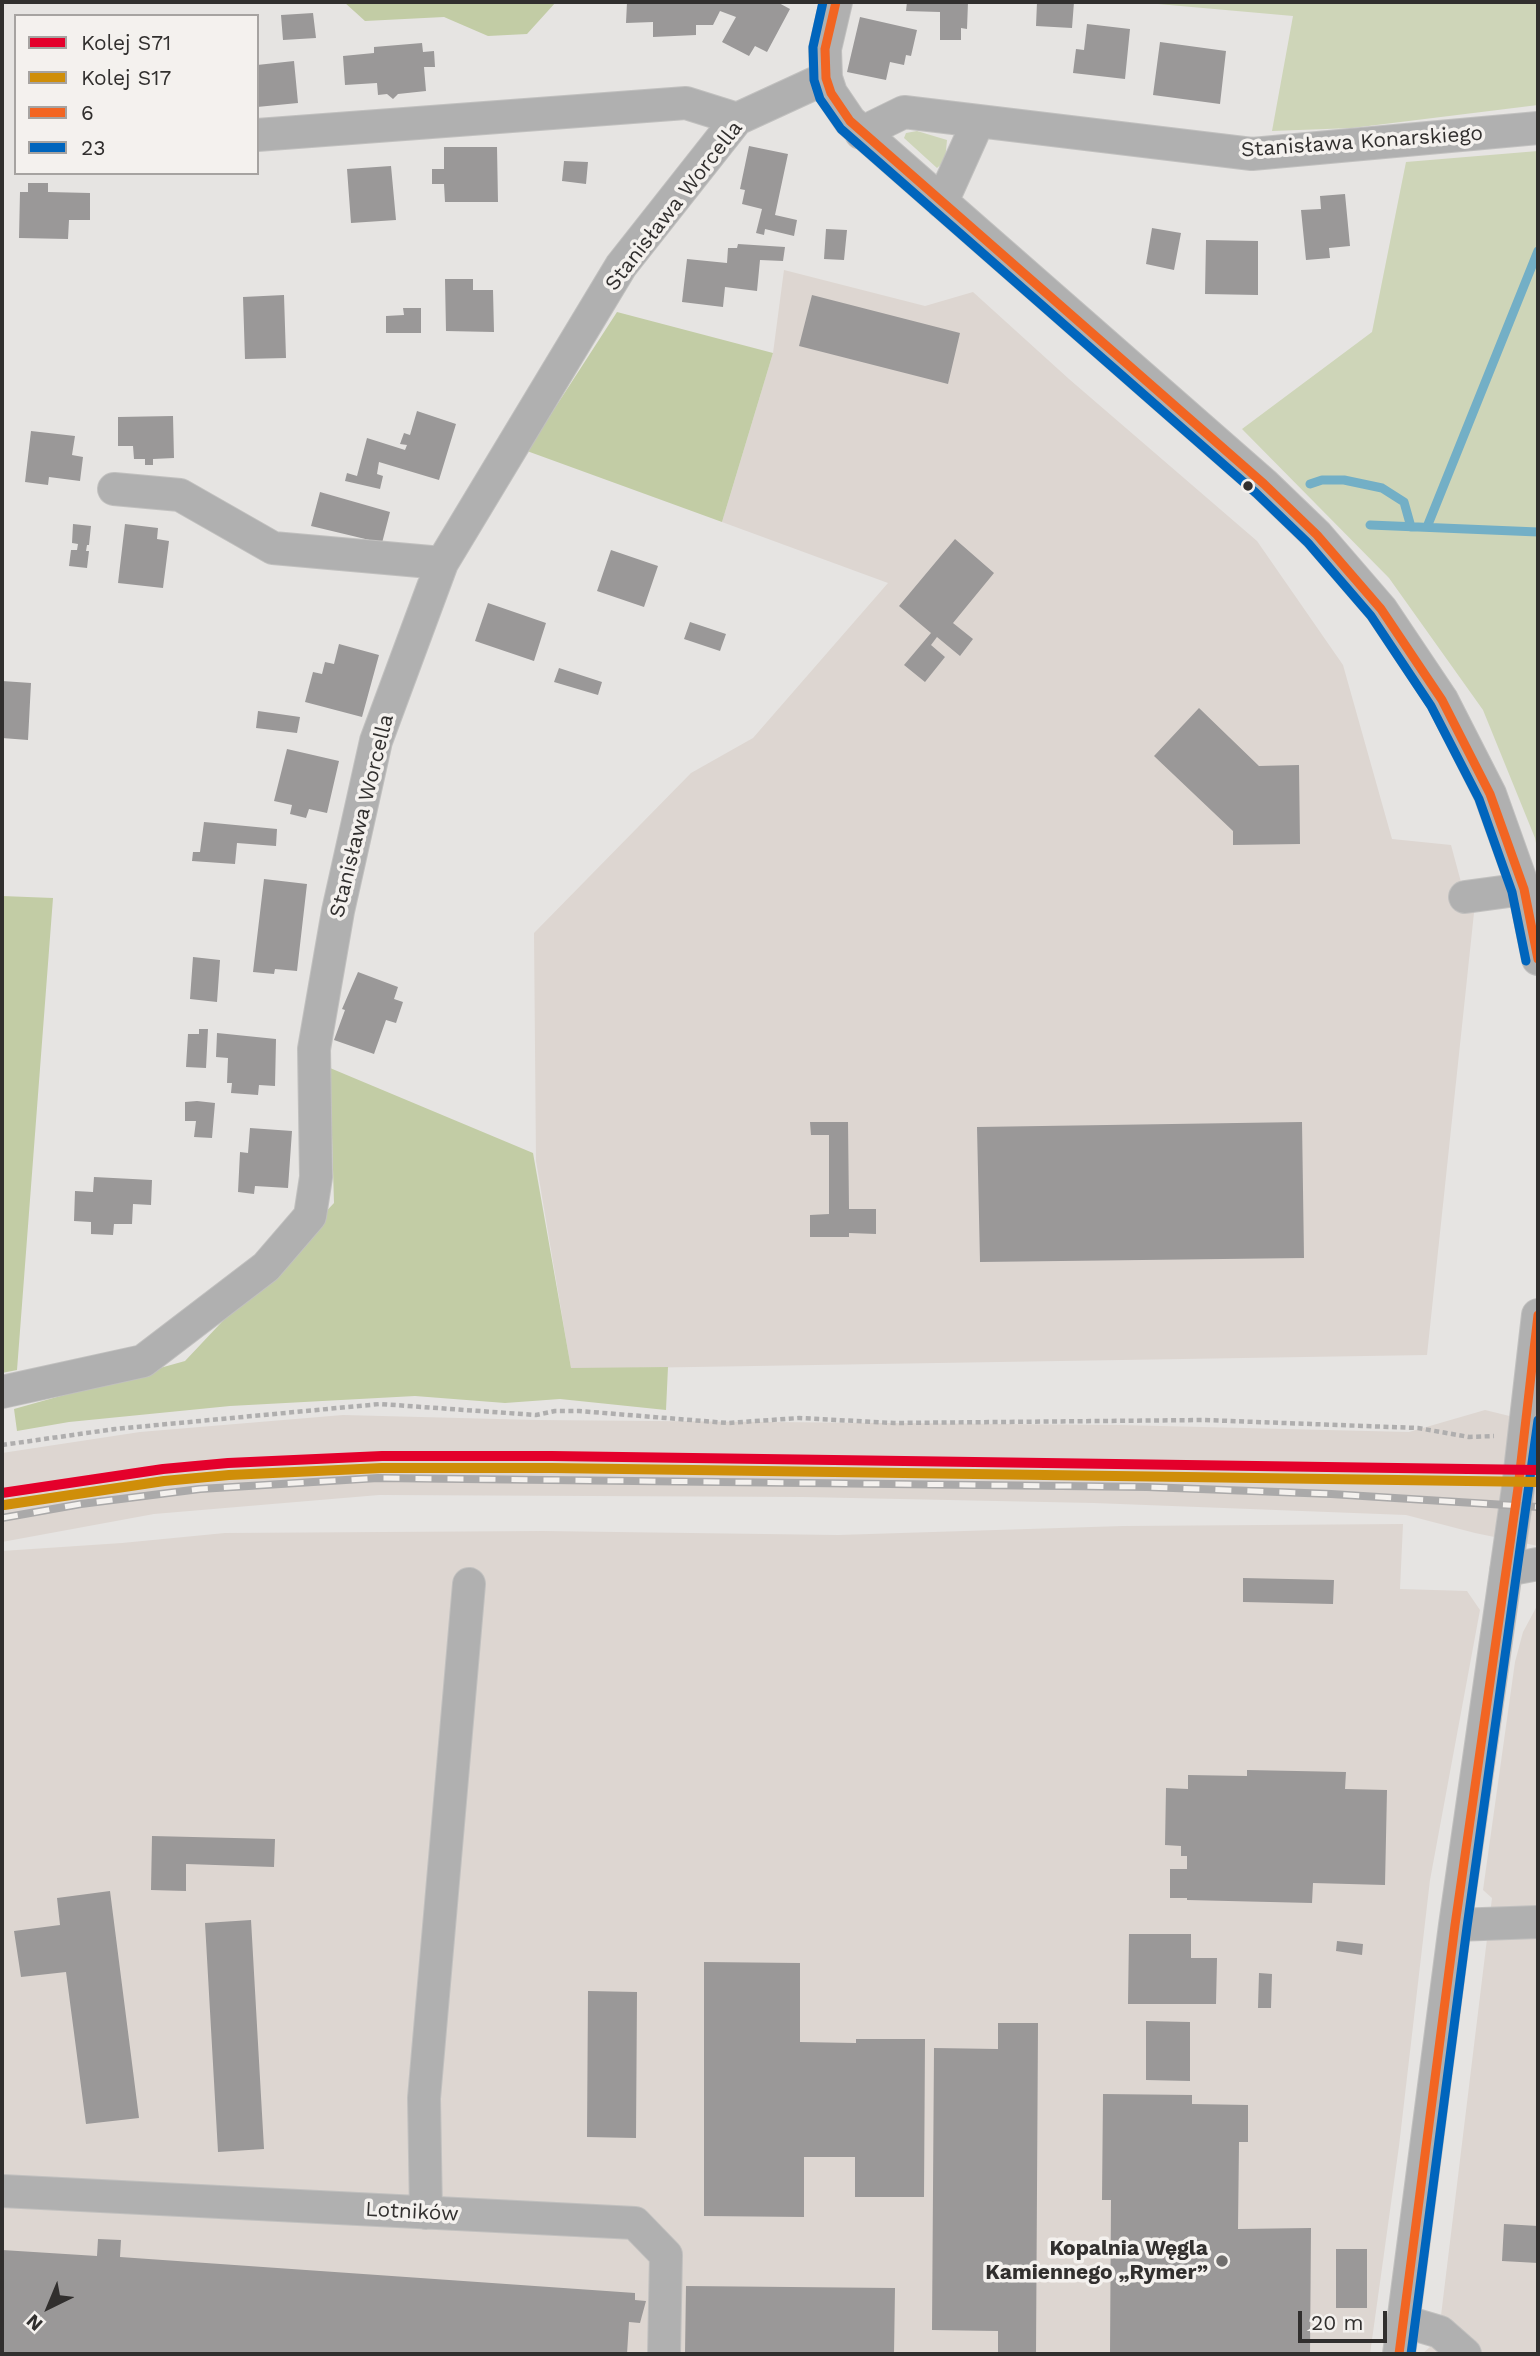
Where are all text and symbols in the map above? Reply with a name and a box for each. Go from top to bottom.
legend [14,14,259,175]
text: Kolej S71 [81,30,171,55]
text: Kolej S17 [81,65,171,90]
text: 6 [81,100,94,125]
street label: Stanisława Worcella [600,116,748,296]
street label: Stanisława Konarskiego [1240,121,1484,163]
text: 23 [81,135,106,160]
unlabelled marker [1241,479,1255,493]
street label: Stanisława Worcella [325,712,399,920]
street label: Lotników [365,2197,459,2227]
place label: Kopalnia Węgla Kamiennego „Rymer” [985,2236,1208,2286]
marker: Kopalnia Węgla Kamiennego „Rymer” [1214,2253,1230,2269]
north arrow [14,2272,84,2342]
scale bar [1302,2296,1391,2340]
text: N [21,2310,47,2336]
text: 20 m [1311,2310,1363,2335]

